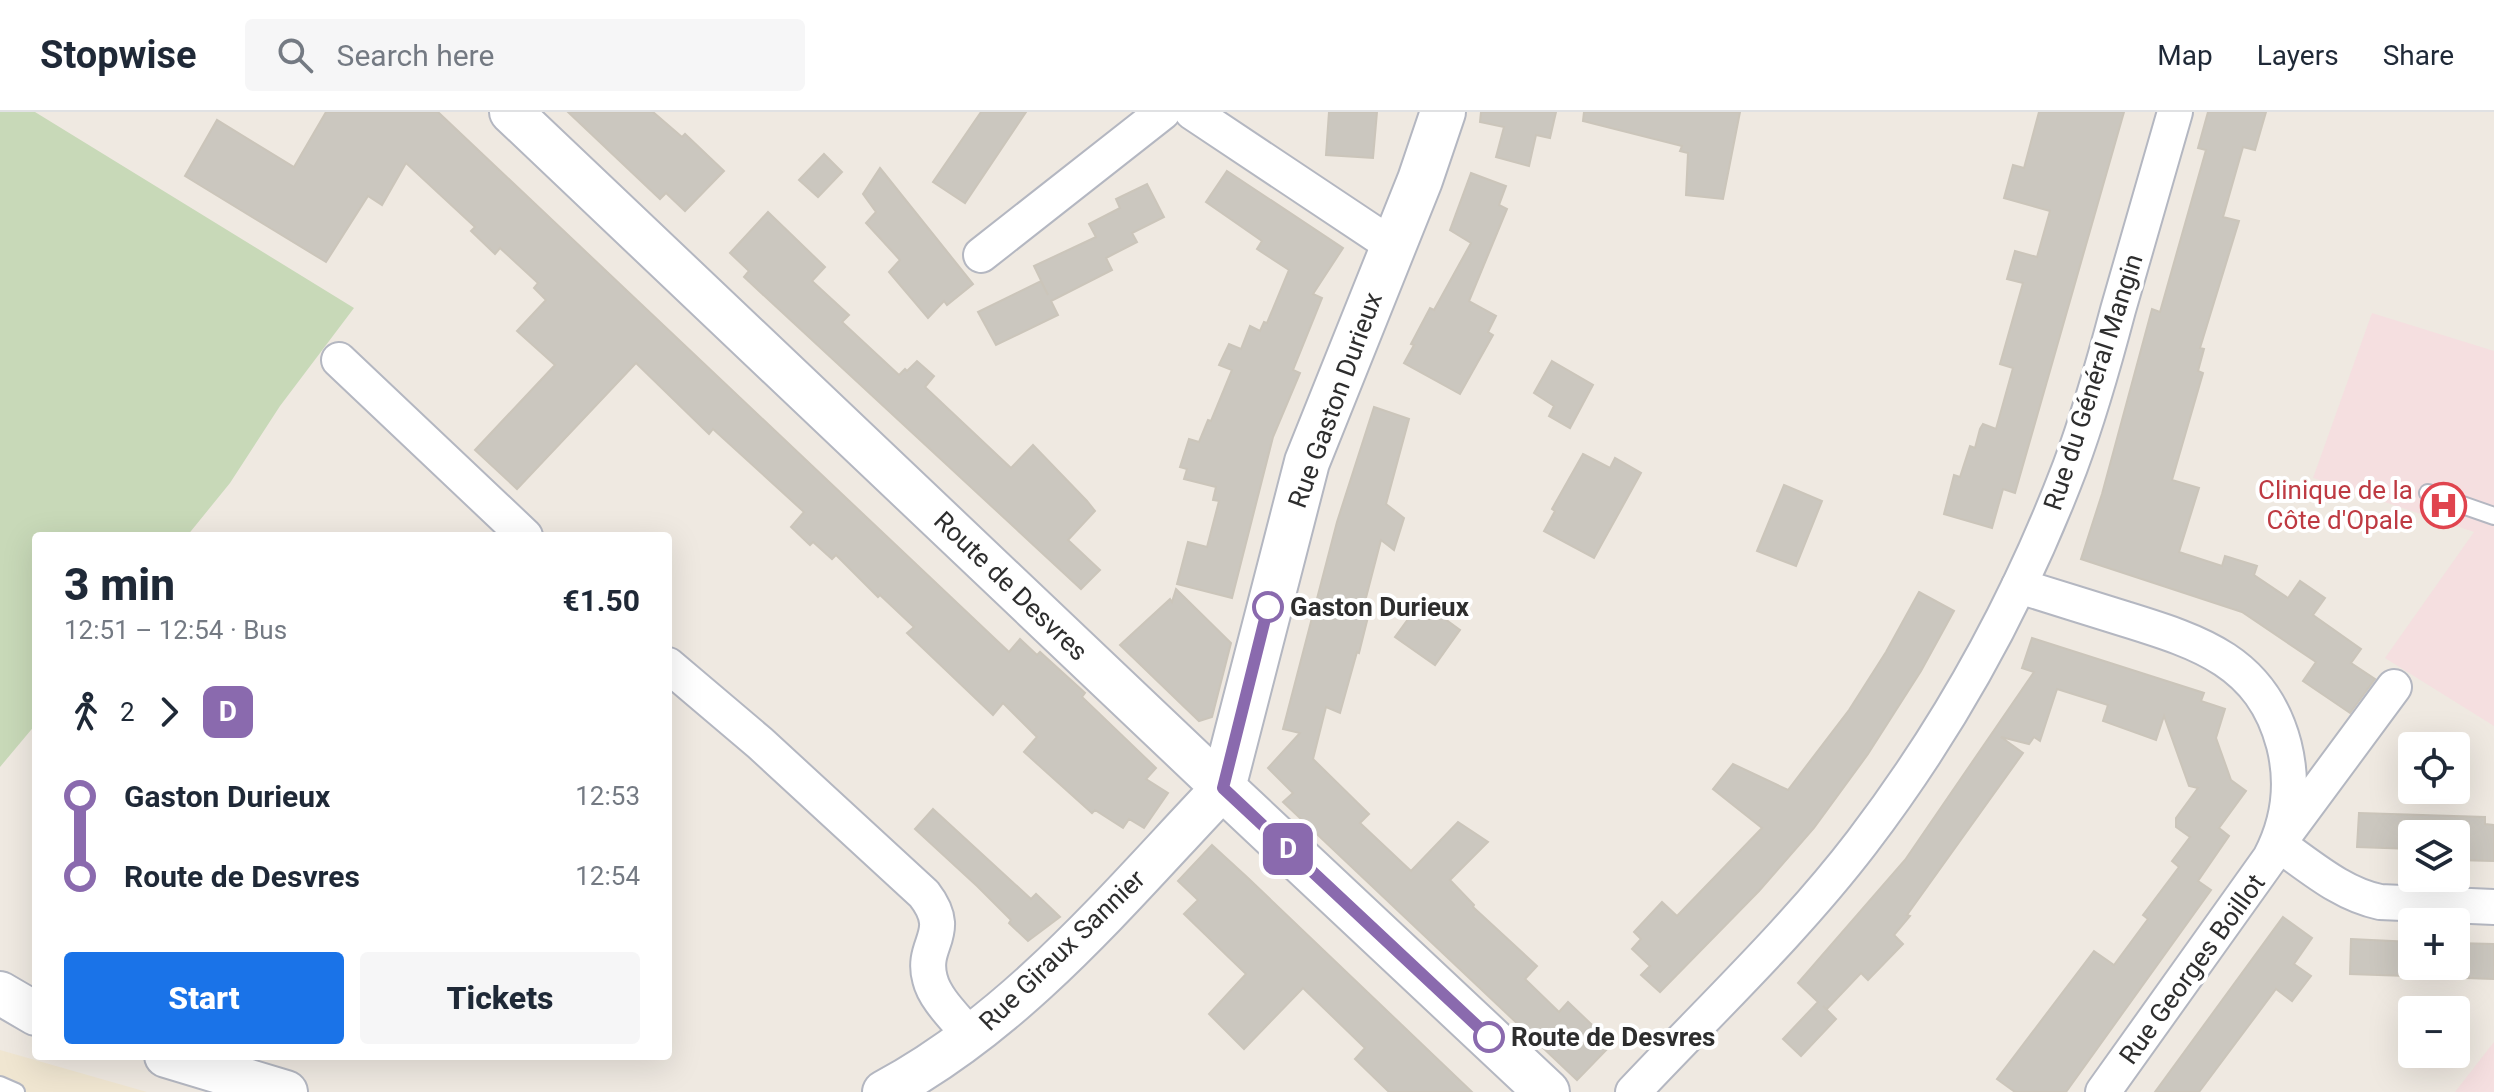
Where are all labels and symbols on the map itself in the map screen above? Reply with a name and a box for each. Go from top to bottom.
street label: Rue du Général Mangin [2037,250,2149,514]
street label: Rue Gaston Durieux [1282,288,1388,512]
place label: Clinique de la Côte d'Opale [2258,475,2413,535]
hospital icon: Clinique de la Côte d'Opale [2420,481,2468,529]
street label: Route de Desvres [928,505,1094,667]
marker: Gaston Durieux [1253,592,1283,622]
place label: Gaston Durieux [1290,592,1470,622]
line badge: D [1262,823,1314,875]
street label: Rue Giraux Sannier [973,863,1151,1036]
street label: Rue Georges Boillot [2113,868,2271,1070]
marker: Route de Desvres [1474,1022,1504,1052]
place label: Route de Desvres [1511,1022,1715,1052]

